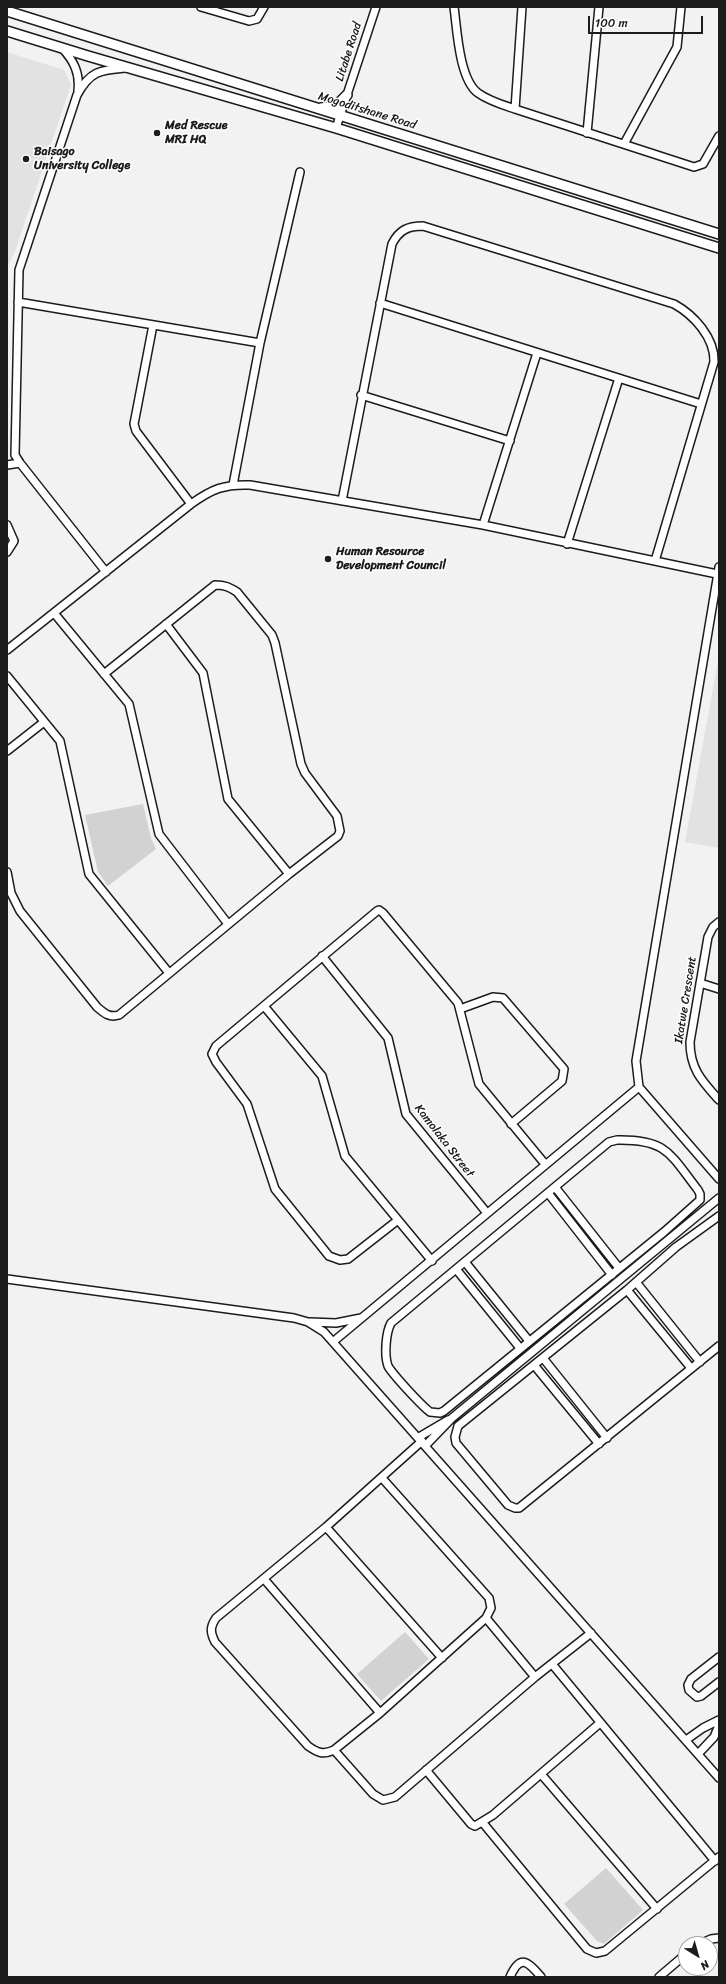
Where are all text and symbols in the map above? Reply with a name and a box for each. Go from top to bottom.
scale bar [590,8,705,34]
text: 100 m [595,12,628,34]
street label: Litabe Road [333,21,365,83]
street label: Mogoditshane Road [316,89,418,133]
place label: Med Rescue MRI HQ [165,119,228,147]
marker: Med Rescue MRI HQ [152,128,162,138]
place label: Baisago University College [34,145,130,173]
marker: Baisago University College [21,154,31,164]
place label: Human Resource Development Council [336,545,446,573]
marker: Human Resource Development Council [323,554,333,564]
street label: Ikatwe Crescent [672,955,700,1045]
street label: Kamolaka Street [411,1102,477,1180]
north arrow [678,1936,718,1976]
text: N [696,1955,714,1975]

